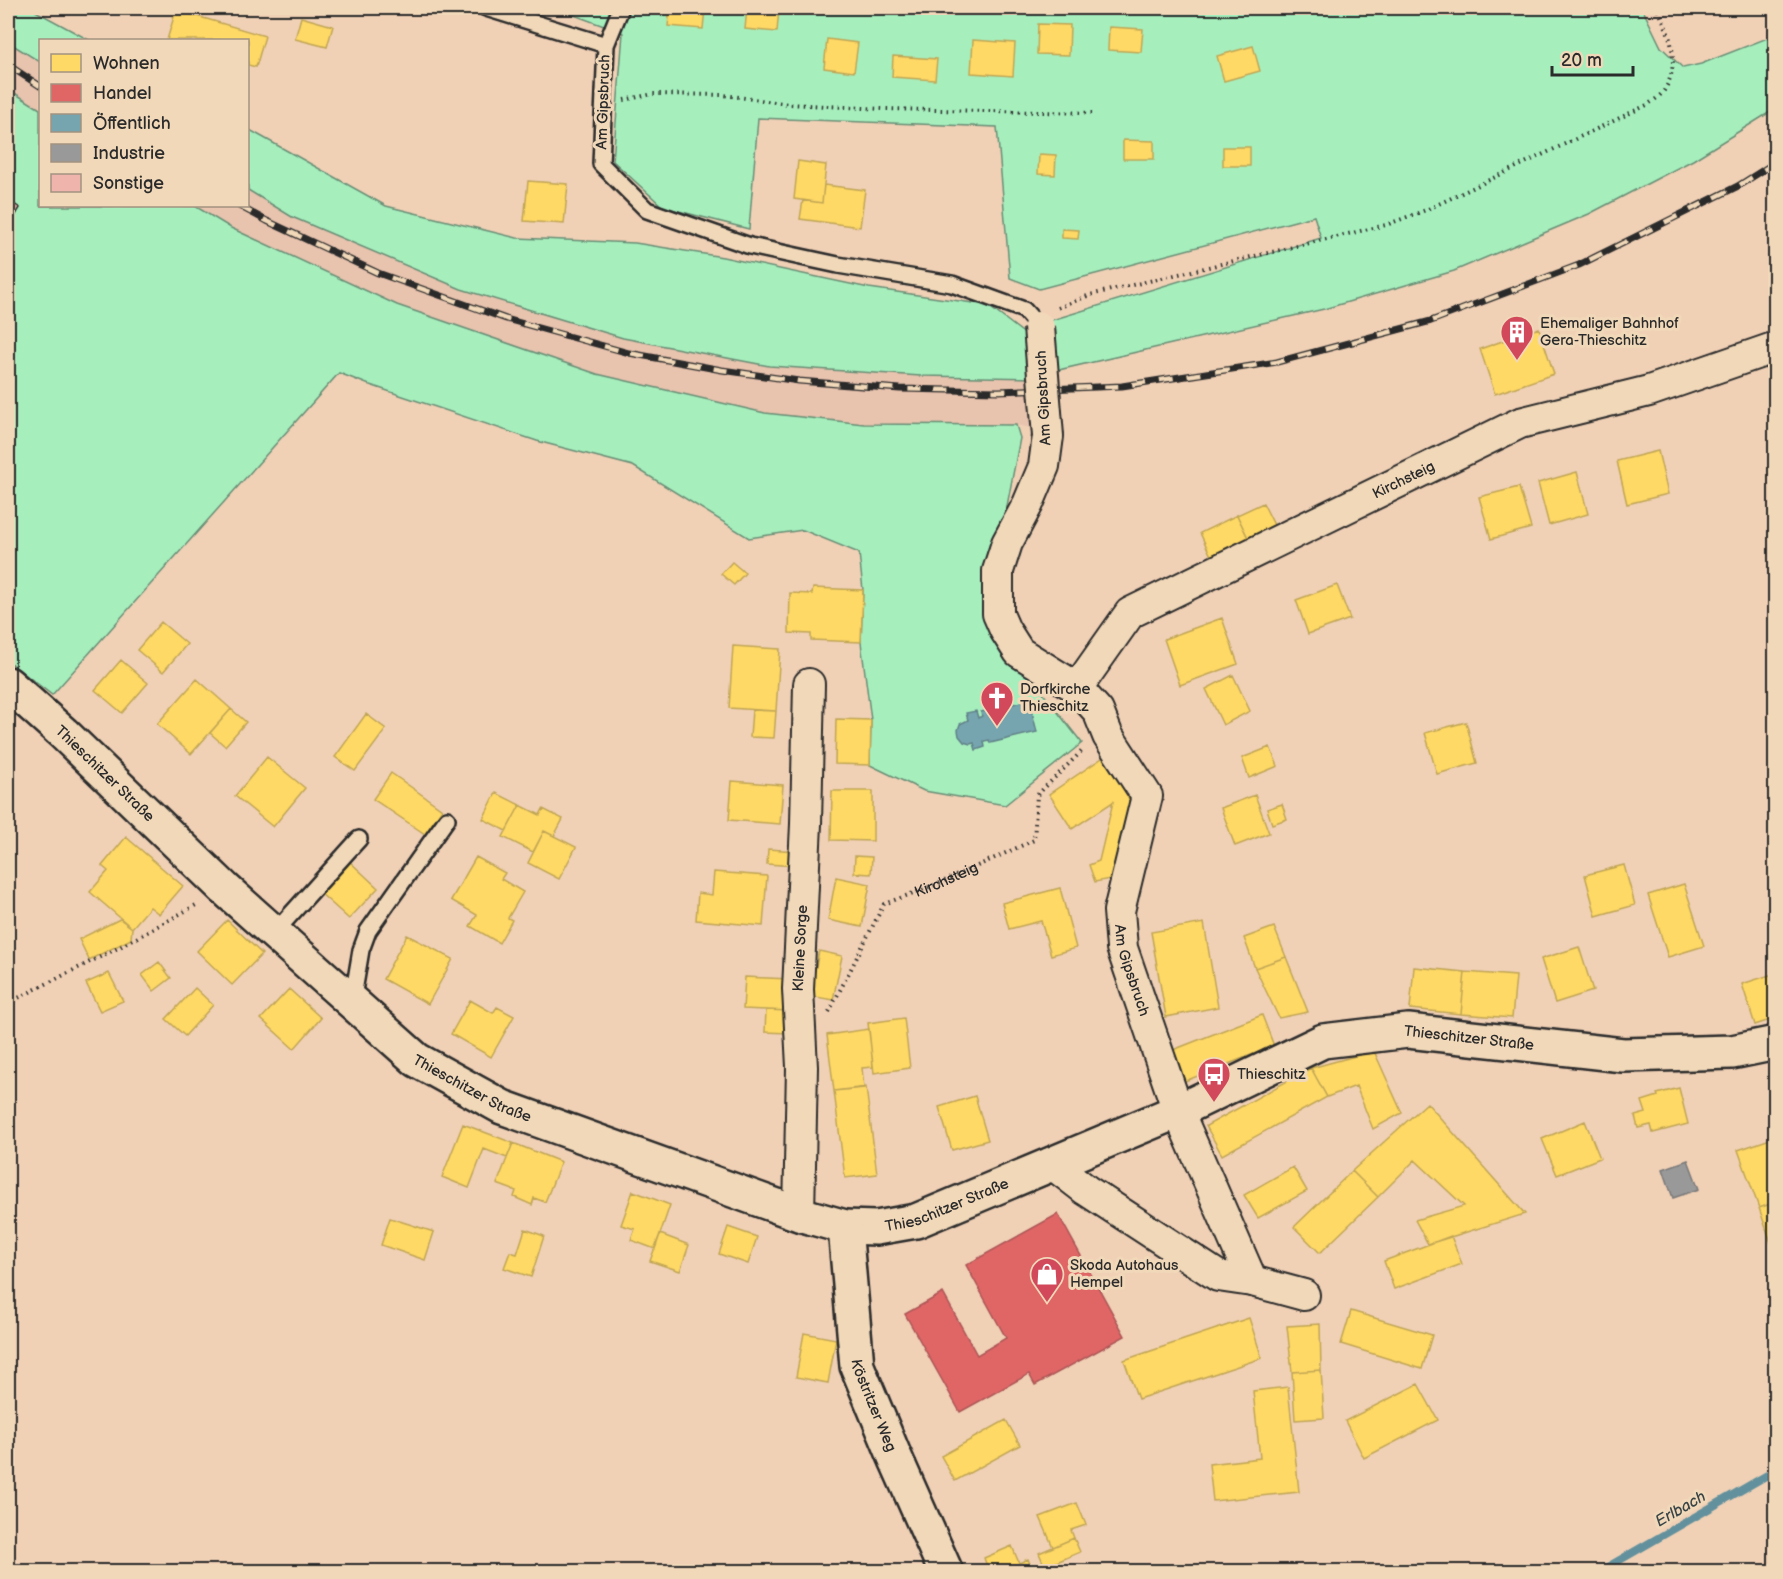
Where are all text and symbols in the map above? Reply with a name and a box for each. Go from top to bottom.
legend [39,39,249,207]
scale bar [1552,39,1633,77]
text: 20 m [1561,50,1602,71]
text: Wohnen [93,53,160,74]
street label: Am Gipsbruch [592,54,615,150]
text: Handel [93,83,152,104]
text: Öffentlich [93,112,171,134]
text: Industrie [93,143,165,164]
text: Sonstige [93,173,164,194]
building icon: Ehemaliger Bahnhof Gera-Thieschitz [1499,314,1535,361]
place label: Ehemaliger Bahnhof Gera-Thieschitz [1540,314,1679,350]
street label: Am Gipsbruch [1032,350,1055,446]
street label: Kirchsteig [1369,457,1438,504]
church icon: Dorfkirche Thieschitz [979,680,1015,727]
place label: Dorfkirche Thieschitz [1020,680,1091,716]
street label: Thieschitzer Straße [51,722,158,826]
street label: Kirchsteig [912,858,981,902]
street label: Kleine Sorge [789,904,812,992]
street label: Am Gipsbruch [1110,924,1154,1019]
street label: Thieschitzer Straße [1403,1022,1535,1055]
street label: Thieschitzer Straße [409,1051,534,1127]
bus stop icon: Thieschitz [1196,1056,1232,1103]
place label: Thieschitz [1237,1065,1306,1084]
street label: Thieschitzer Straße [884,1174,1012,1236]
shop icon: Skoda Autohaus Hempel [1029,1256,1065,1303]
place label: Skoda Autohaus Hempel [1070,1256,1179,1292]
street label: Köstritzer Weg [846,1358,901,1455]
water label: Erlbach [1652,1487,1710,1531]

